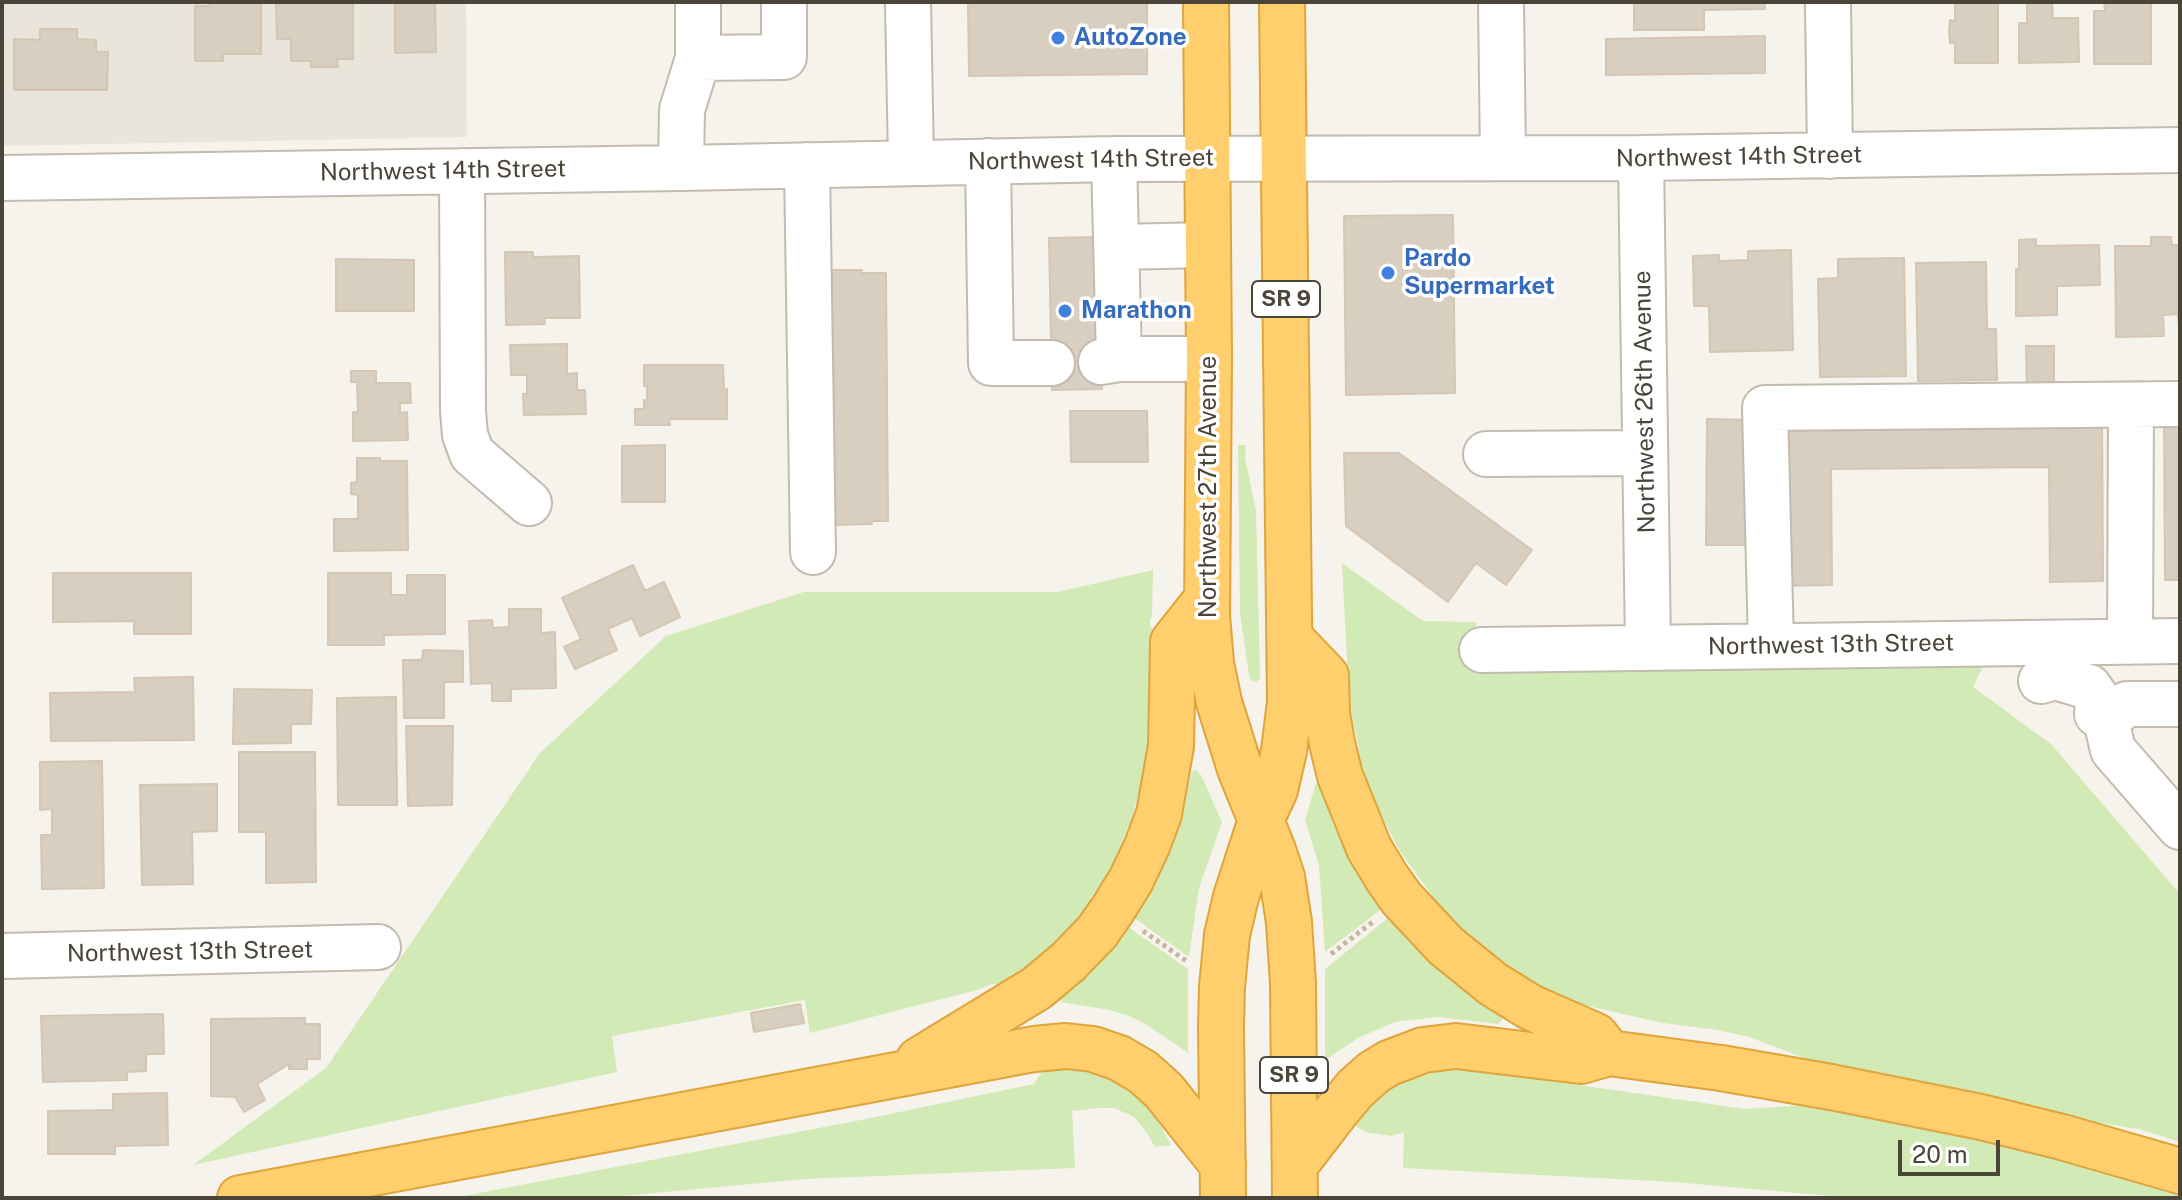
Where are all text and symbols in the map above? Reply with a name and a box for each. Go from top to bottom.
place label: AutoZone [1074,24,1187,52]
marker: AutoZone [1049,29,1067,47]
street label: Northwest 14th Street [1616,140,1862,174]
street label: Northwest 14th Street [968,143,1214,177]
street label: Northwest 14th Street [320,154,566,188]
place label: Pardo Supermarket [1404,245,1555,301]
marker: Pardo Supermarket [1379,264,1397,282]
street label: Northwest 26th Avenue [1628,270,1662,534]
road number: SR 9 [1252,281,1320,317]
place label: Marathon [1081,297,1192,325]
marker: Marathon [1056,302,1074,320]
street label: Northwest 27th Avenue [1195,356,1223,618]
street label: Northwest 13th Street [1708,628,1954,662]
street label: Northwest 13th Street [67,935,313,969]
road number: SR 9 [1260,1057,1328,1093]
scale bar [1902,1124,2004,1174]
text: 20 m [1912,1140,1968,1168]

